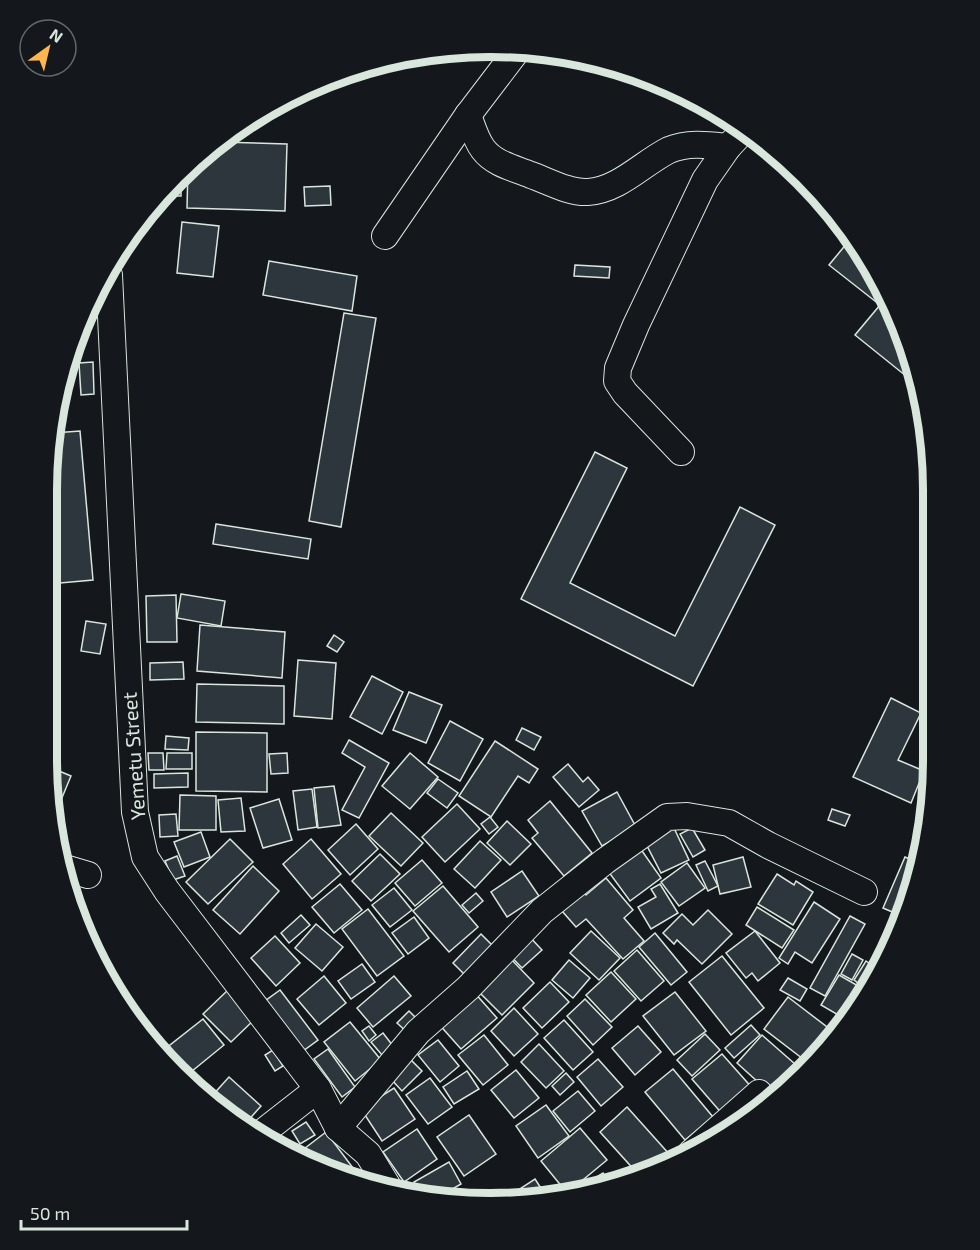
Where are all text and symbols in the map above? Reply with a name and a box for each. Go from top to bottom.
north arrow [18,18,78,78]
text: N [47,24,67,46]
street label: Yemetu Street [117,691,149,821]
scale bar [21,1193,188,1231]
text: 50 m [30,1202,70,1224]

